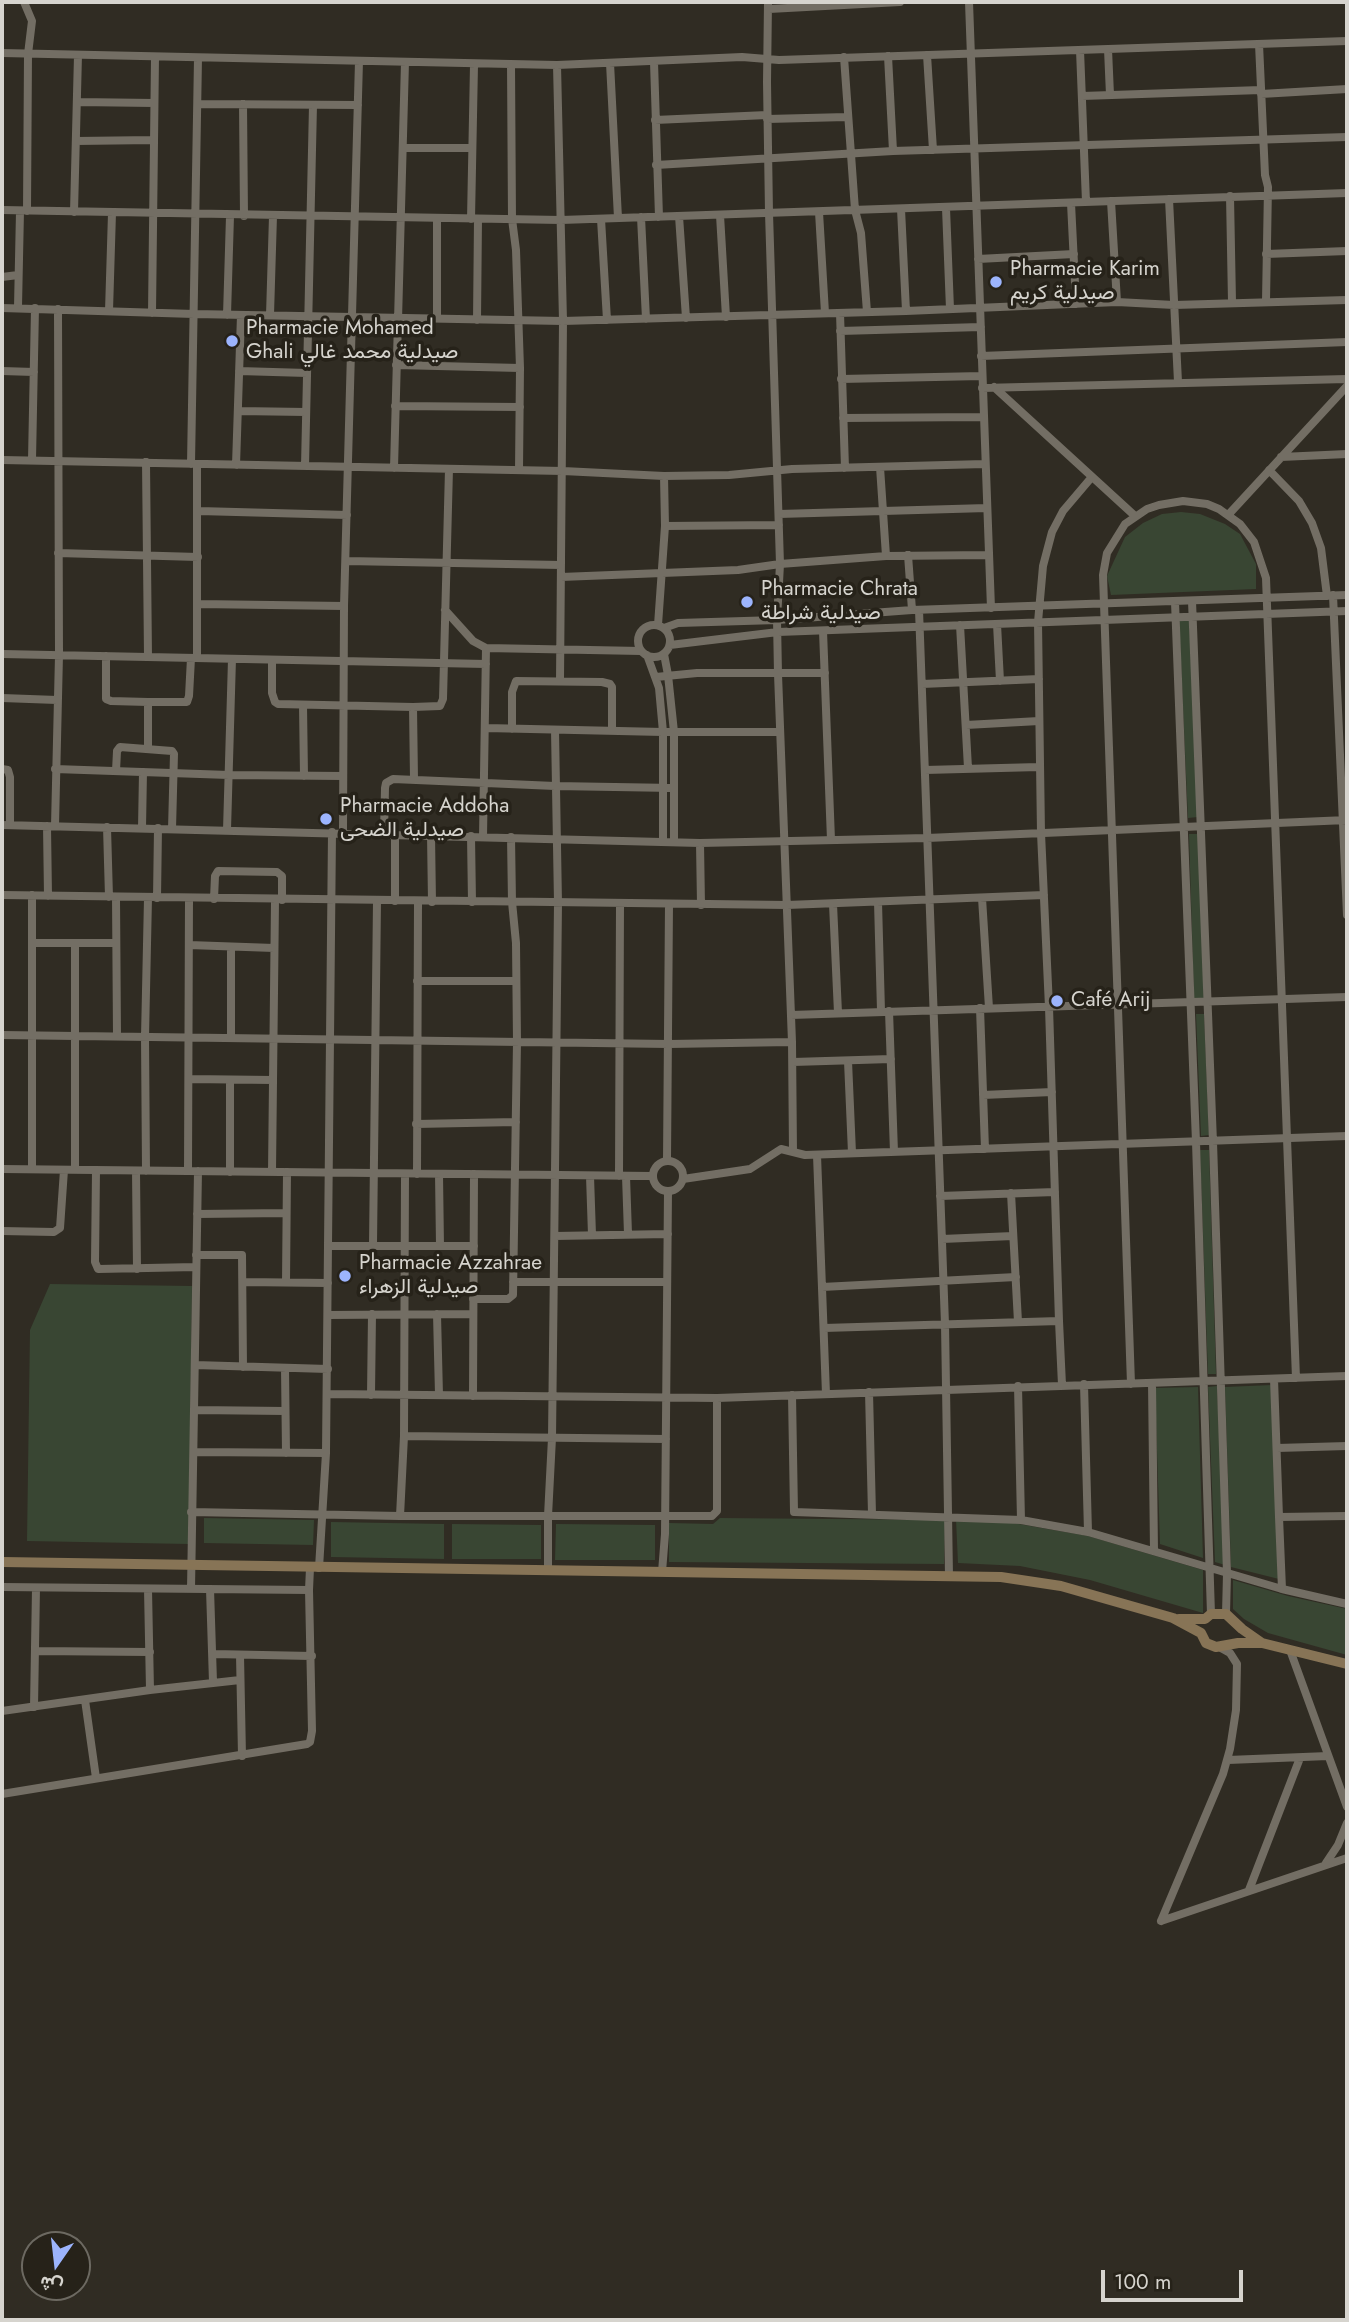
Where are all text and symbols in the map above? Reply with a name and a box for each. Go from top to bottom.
place label: Pharmacie Karim صيدلية كريم [1010,257,1160,307]
marker: Pharmacie Karim صيدلية كريم [988,274,1004,290]
place label: Pharmacie Mohamed Ghali صيدلية محمد غالي [246,316,458,366]
marker: Pharmacie Mohamed Ghali صيدلية محمد غالي [224,333,240,349]
place label: Pharmacie Chrata صيدلية شراطة [761,577,918,627]
marker: Pharmacie Chrata صيدلية شراطة [739,594,755,610]
place label: Pharmacie Addoha صيدلية الضحى [340,794,509,844]
marker: Pharmacie Addoha صيدلية الضحى [318,811,334,827]
place label: Café Arij [1071,988,1150,1014]
marker: Café Arij [1049,993,1065,1009]
place label: Pharmacie Azzahrae صيدلية الزهراء [359,1251,542,1301]
marker: Pharmacie Azzahrae صيدلية الزهراء [337,1268,353,1284]
north arrow [21,2231,91,2301]
scale bar [1104,2256,1246,2300]
text: 100 m [1114,2267,1171,2297]
text: ش [37,2269,66,2301]

